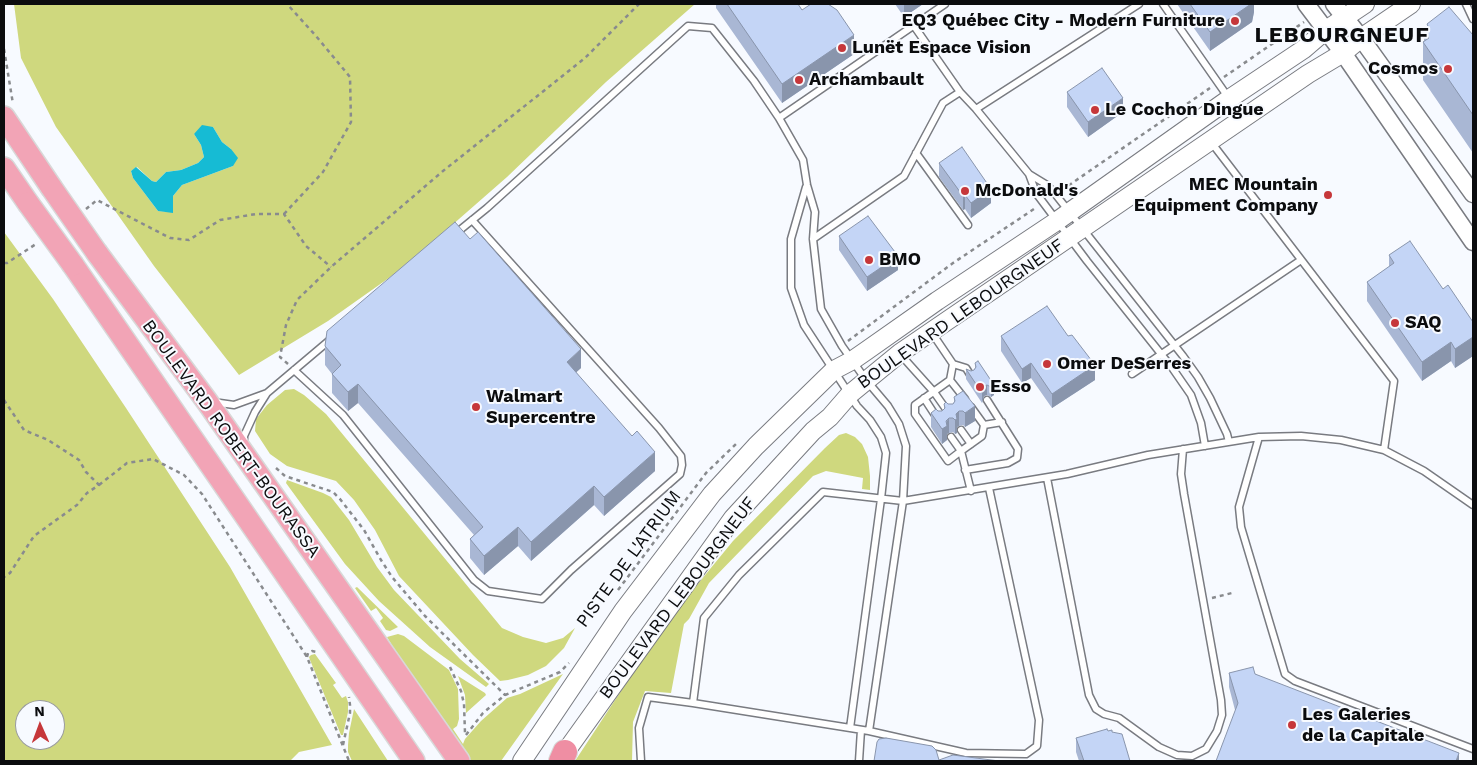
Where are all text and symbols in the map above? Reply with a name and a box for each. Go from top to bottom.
place label: EQ3 Québec City - Modern Furniture [902,10,1225,32]
marker: EQ3 Québec City - Modern Furniture [1229,15,1241,27]
district label: LEBOURGNEUF [1253,23,1431,49]
place label: Lunët Espace Vision [852,37,1031,59]
marker: Lunët Espace Vision [836,42,848,54]
place label: Cosmos [1368,58,1438,80]
marker: Cosmos [1442,63,1454,75]
place label: Archambault [809,69,924,91]
marker: Archambault [793,74,805,86]
place label: Le Cochon Dingue [1105,99,1264,121]
marker: Le Cochon Dingue [1089,104,1101,116]
place label: MEC Mountain Equipment Company [1134,174,1318,216]
place label: McDonald's [975,180,1078,202]
marker: McDonald's [959,185,971,197]
marker: MEC Mountain Equipment Company [1322,189,1334,201]
street label: BOULEVARD LEBOURGNEUF [854,234,1068,394]
place label: BMO [879,249,921,271]
marker: BMO [863,254,875,266]
place label: SAQ [1405,312,1442,334]
street label: BOULEVARD ROBERT-BOURASSA [137,316,325,562]
marker: SAQ [1389,317,1401,329]
place label: Omer DeSerres [1057,353,1191,375]
marker: Omer DeSerres [1041,358,1053,370]
place label: Esso [990,376,1031,398]
marker: Esso [974,381,986,393]
place label: Walmart Supercentre [486,386,596,428]
marker: Walmart Supercentre [470,401,482,413]
street label: PISTE DE L'ATRIUM [572,486,686,632]
street label: BOULEVARD LEBOURGNEUF [595,493,761,703]
north arrow [15,700,65,750]
text: N [34,703,45,719]
place label: Les Galeries de la Capitale [1302,704,1424,746]
marker: Les Galeries de la Capitale [1286,719,1298,731]

